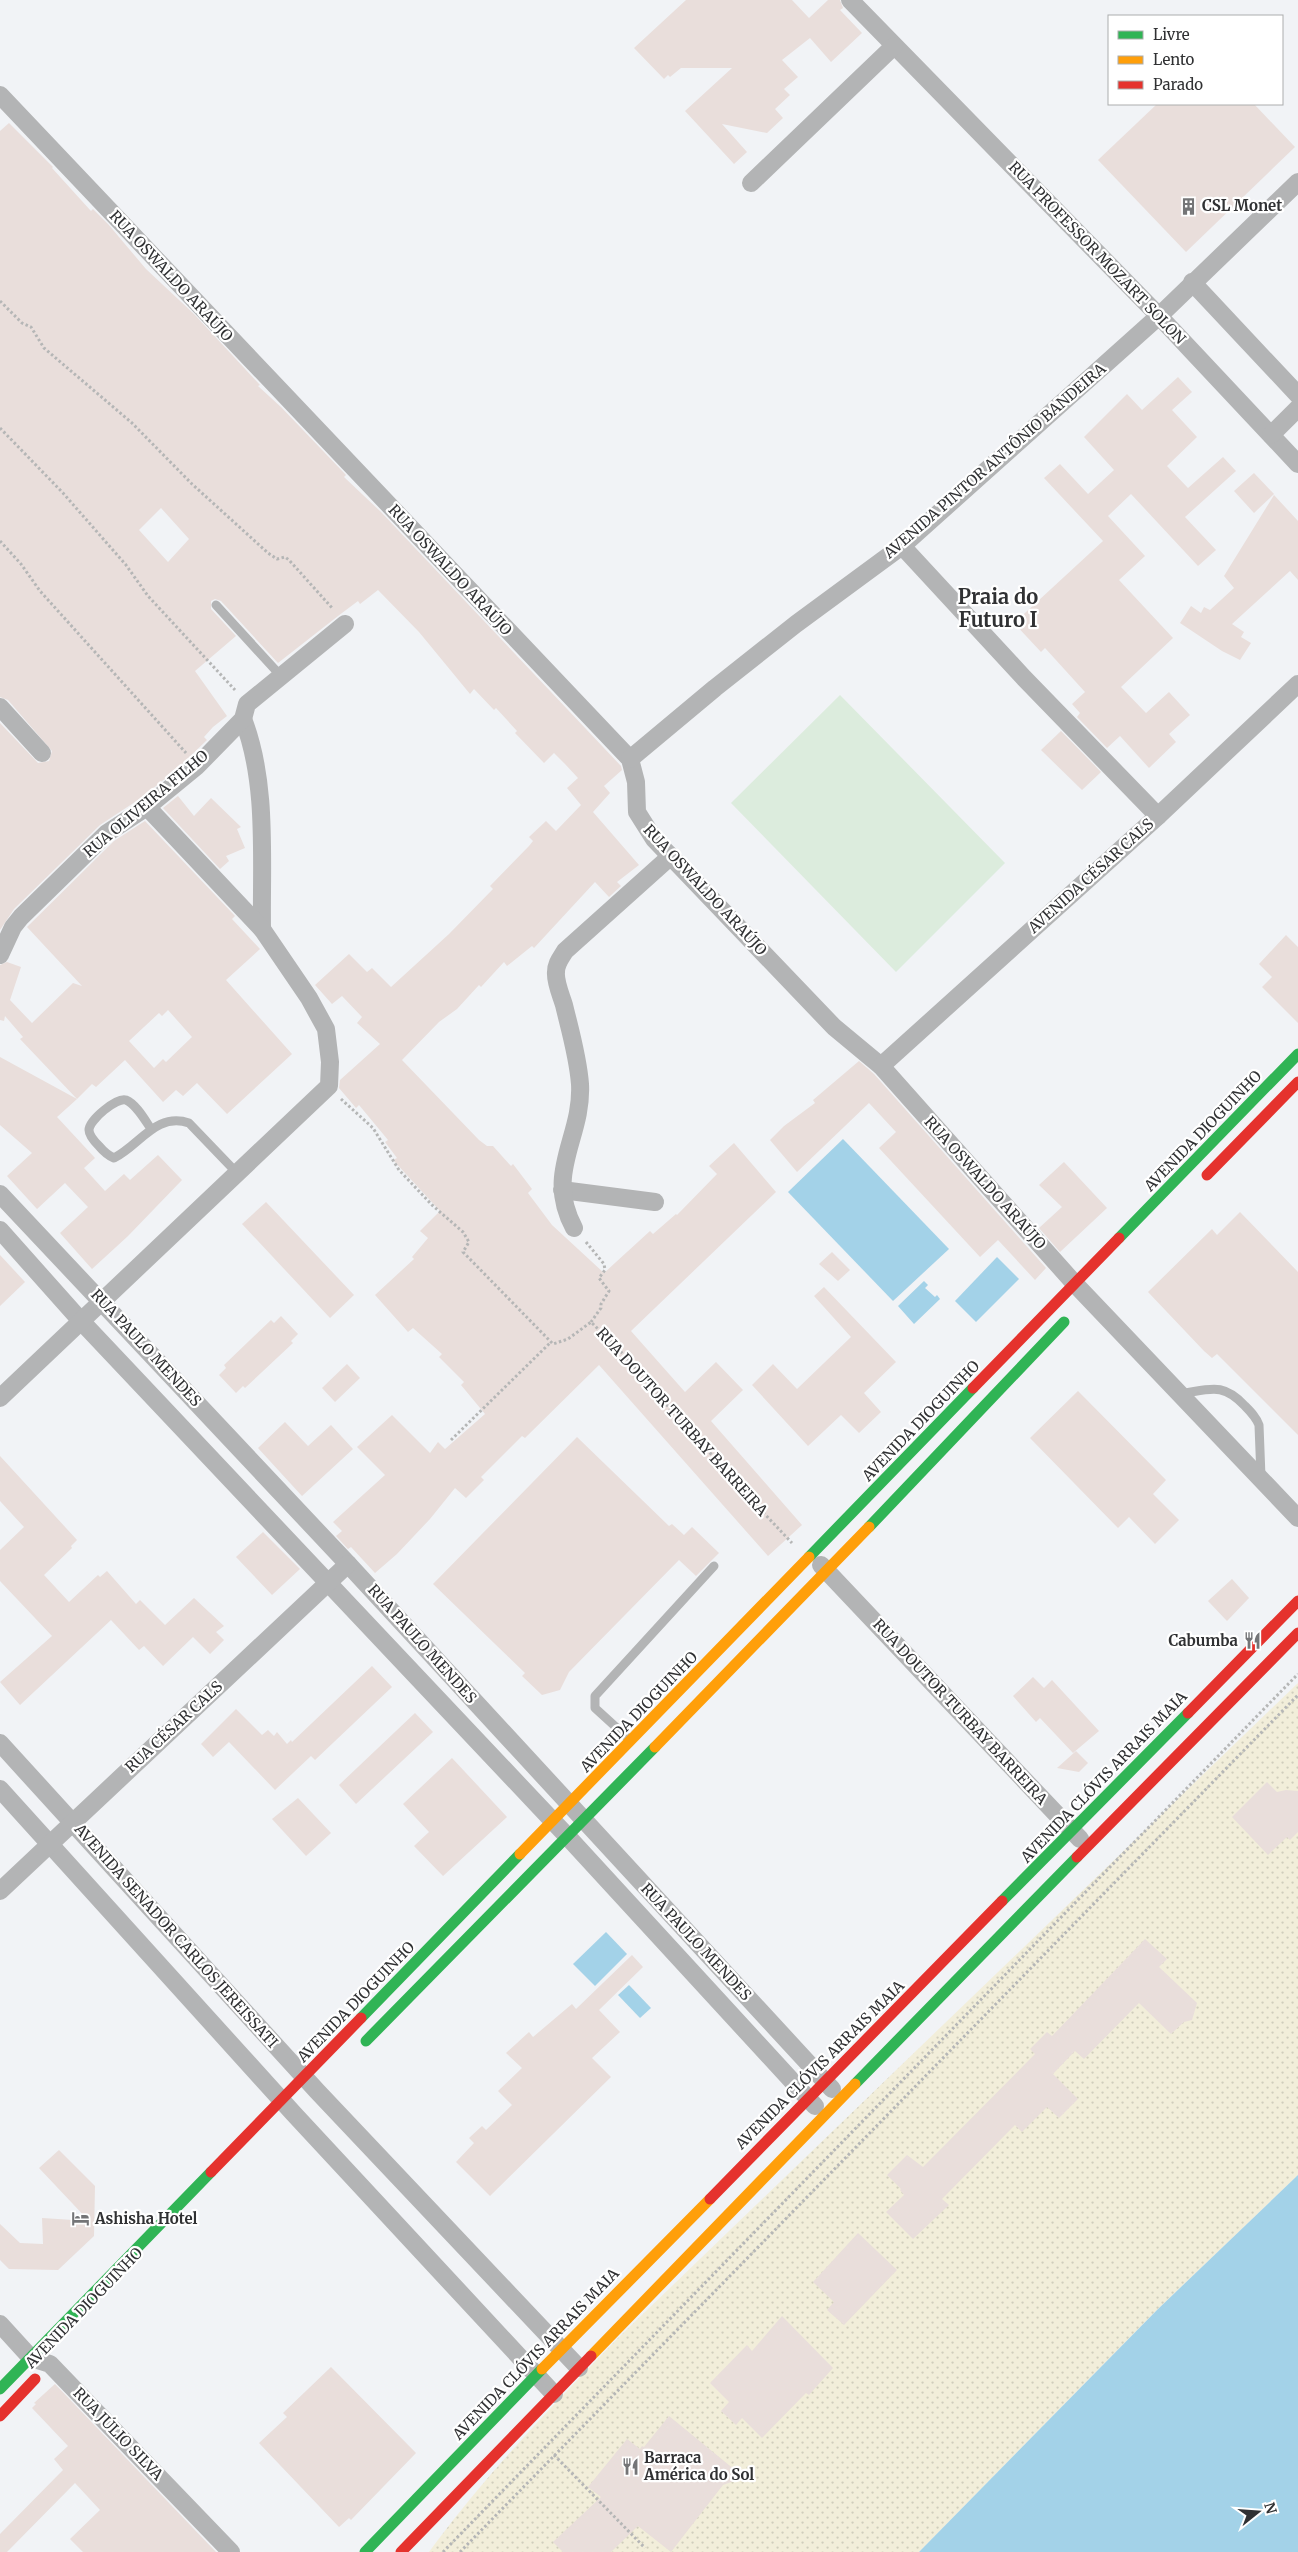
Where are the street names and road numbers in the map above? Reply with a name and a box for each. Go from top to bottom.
street label: RUA PROFESSOR MOZART SOLON [1005,157,1190,348]
street label: RUA OSWALDO ARAÚJO [106,205,238,345]
street label: AVENIDA PINTOR ANTÔNIO BANDEIRA [878,358,1110,563]
street label: RUA OSWALDO ARAÚJO [385,499,517,639]
street label: RUA OLIVEIRA FILHO [79,746,212,861]
street label: AVENIDA CÉSAR CALS [1022,813,1157,938]
street label: RUA OSWALDO ARAÚJO [640,819,772,959]
street label: AVENIDA DIOGUINHO [1139,1066,1265,1196]
street label: RUA OSWALDO ARAÚJO [921,1112,1051,1253]
street label: RUA PAULO MENDES [87,1285,206,1410]
street label: RUA DOUTOR TURBAY BARREIRA [593,1323,772,1520]
street label: AVENIDA DIOGUINHO [857,1356,983,1486]
street label: RUA PAULO MENDES [364,1580,481,1707]
street label: RUA DOUTOR TURBAY BARREIRA [869,1615,1052,1809]
street label: AVENIDA DIOGUINHO [575,1647,701,1777]
street label: RUA CÉSAR CALS [120,1676,226,1777]
street label: AVENIDA CLÓVIS ARRAIS MAIA [1015,1686,1191,1867]
street label: AVENIDA SENADOR CARLOS JEREISSATI [70,1819,282,2052]
street label: RUA PAULO MENDES [637,1879,756,2004]
street label: AVENIDA DIOGUINHO [292,1937,418,2067]
street label: AVENIDA CLÓVIS ARRAIS MAIA [730,1975,908,2154]
street label: AVENIDA DIOGUINHO [20,2243,146,2373]
street label: AVENIDA CLÓVIS ARRAIS MAIA [447,2263,623,2444]
street label: RUA JÚLIO SILVA [69,2383,168,2484]

